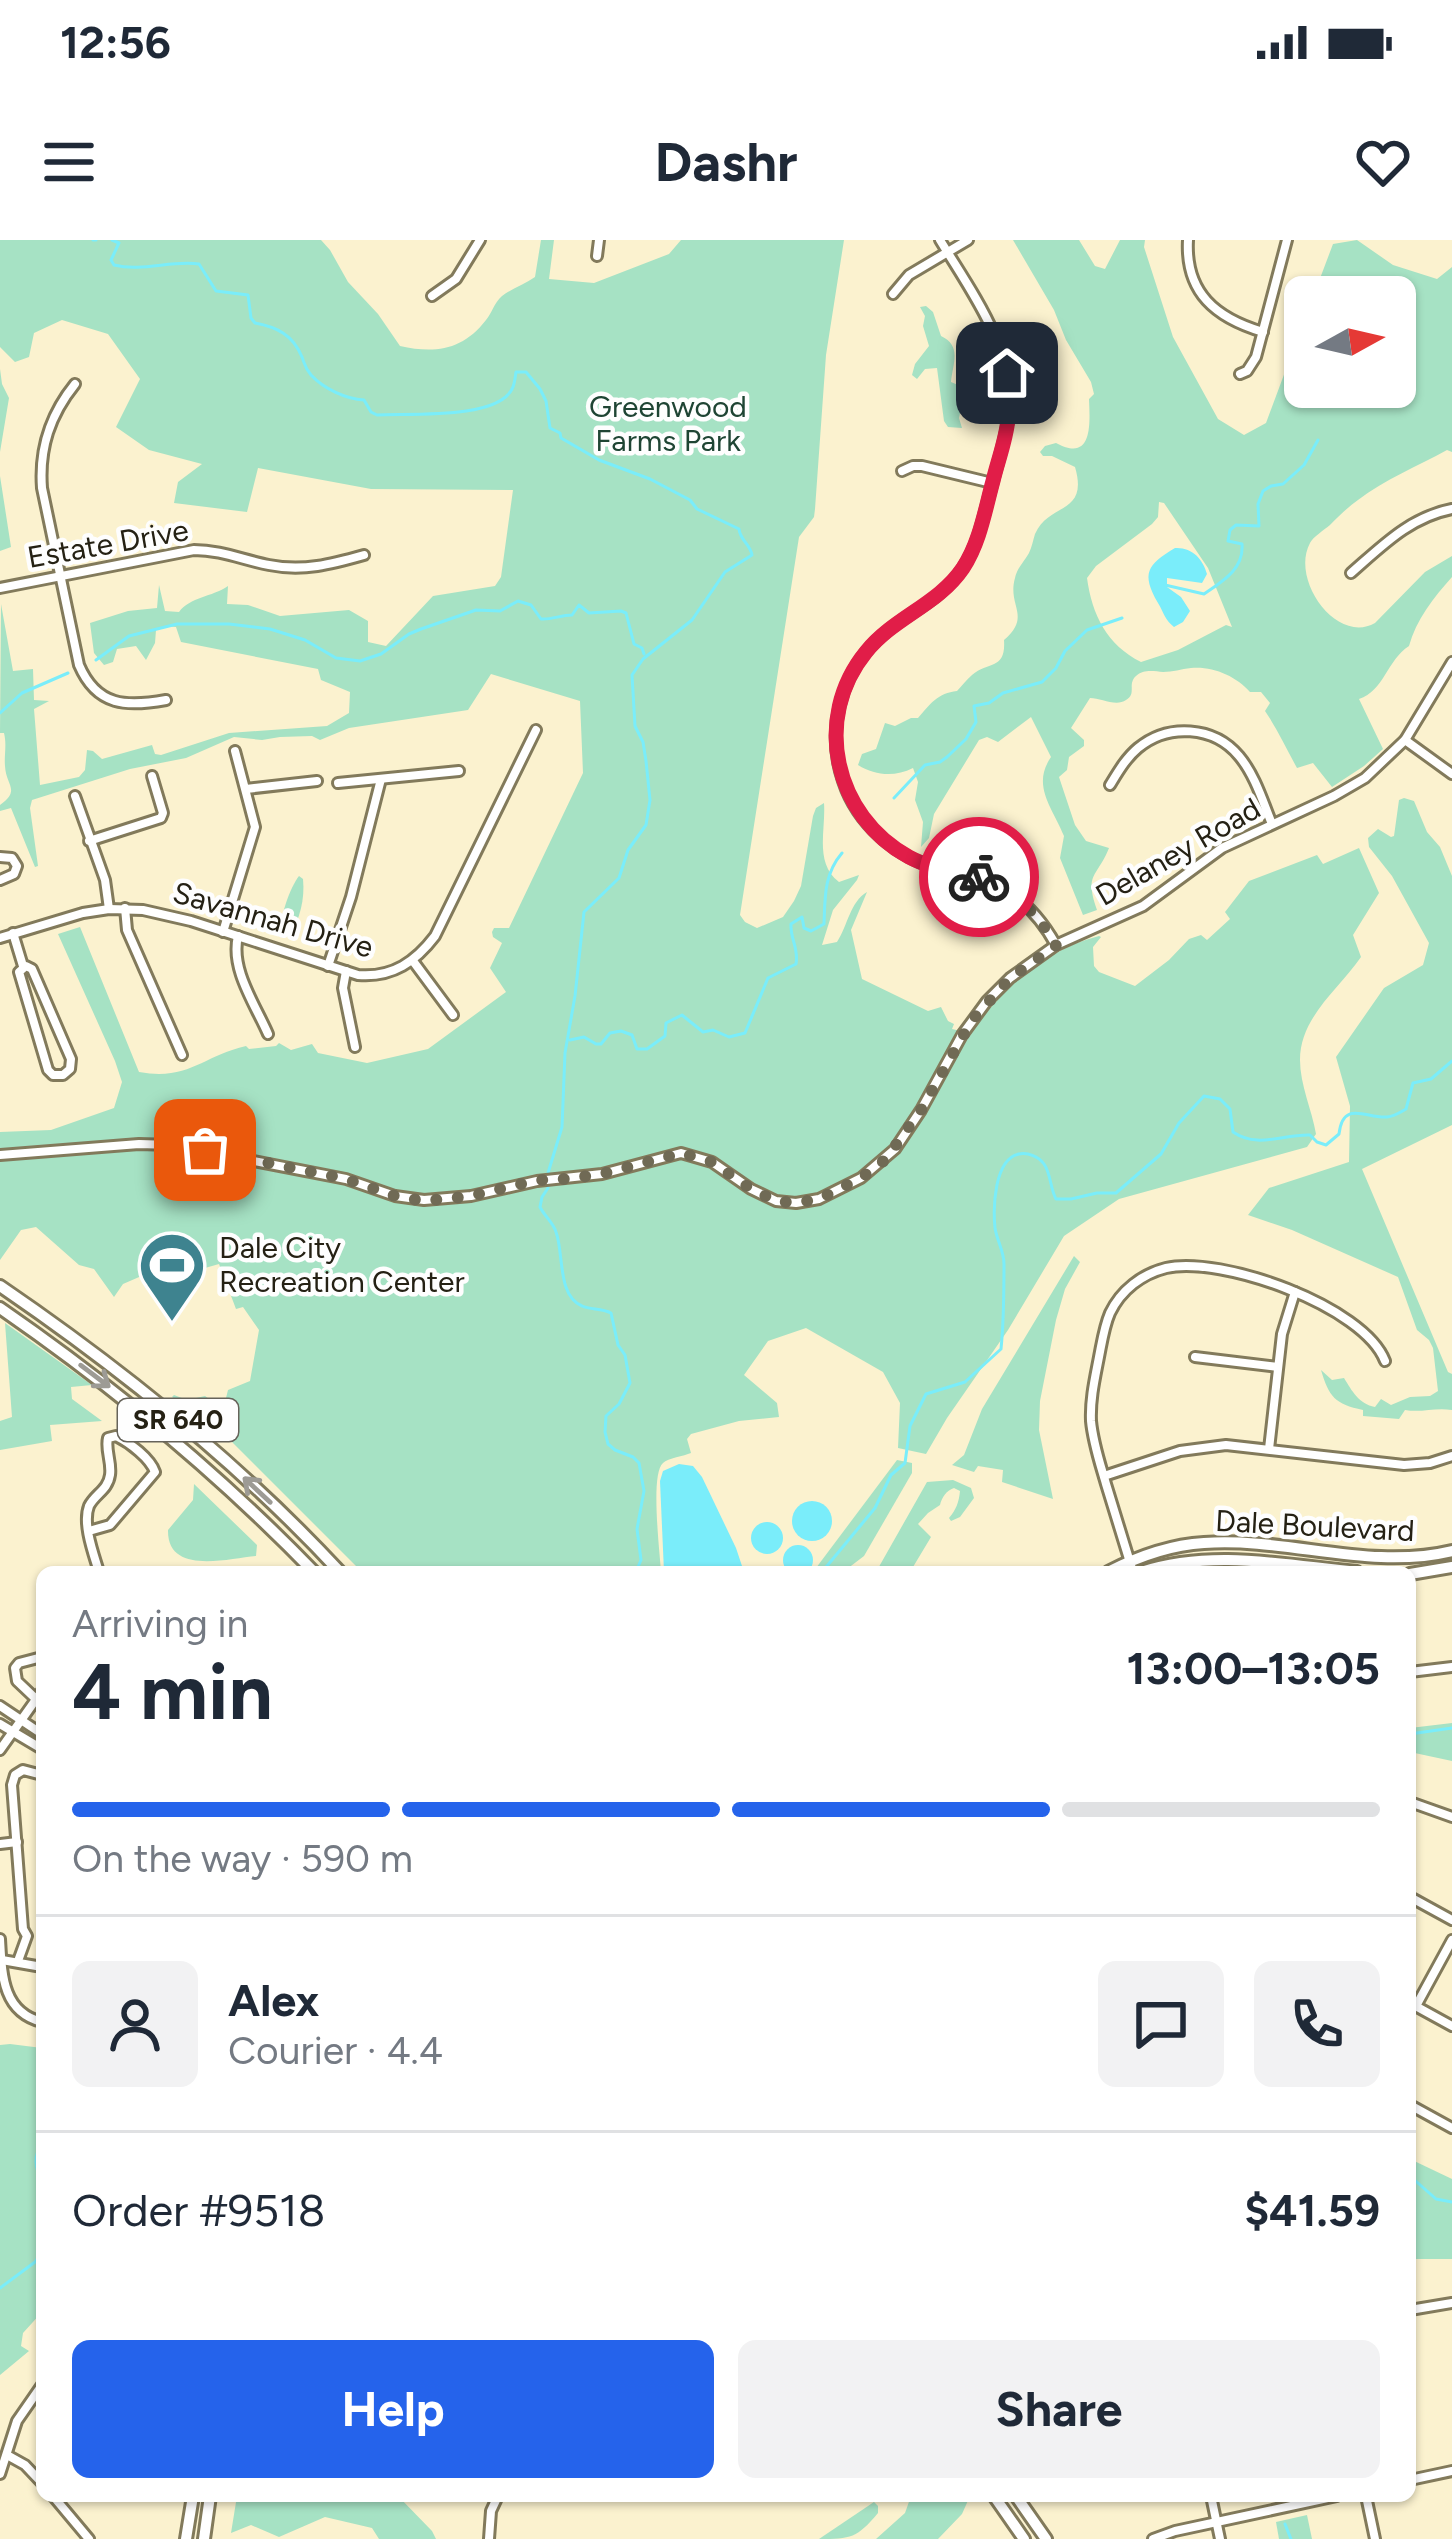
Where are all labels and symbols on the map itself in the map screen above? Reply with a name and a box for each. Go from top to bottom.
north arrow [1284,276,1416,408]
pin [956,322,1058,424]
park label: Greenwood Farms Park [589,388,747,459]
street label: Estate Drive [25,511,191,576]
street label: Delaney Road [1089,790,1267,914]
courier [919,817,1039,937]
street label: Savannah Drive [169,873,377,966]
pin [154,1099,256,1201]
place label: Dale City Recreation Center [219,1229,465,1300]
sports icon: Dale City Recreation Center [137,1230,207,1324]
one-way arrow [78,1362,111,1388]
road number: SR 640 [118,1399,238,1441]
one-way arrow [242,1476,272,1504]
street label: Dale Boulevard [1214,1502,1416,1549]

